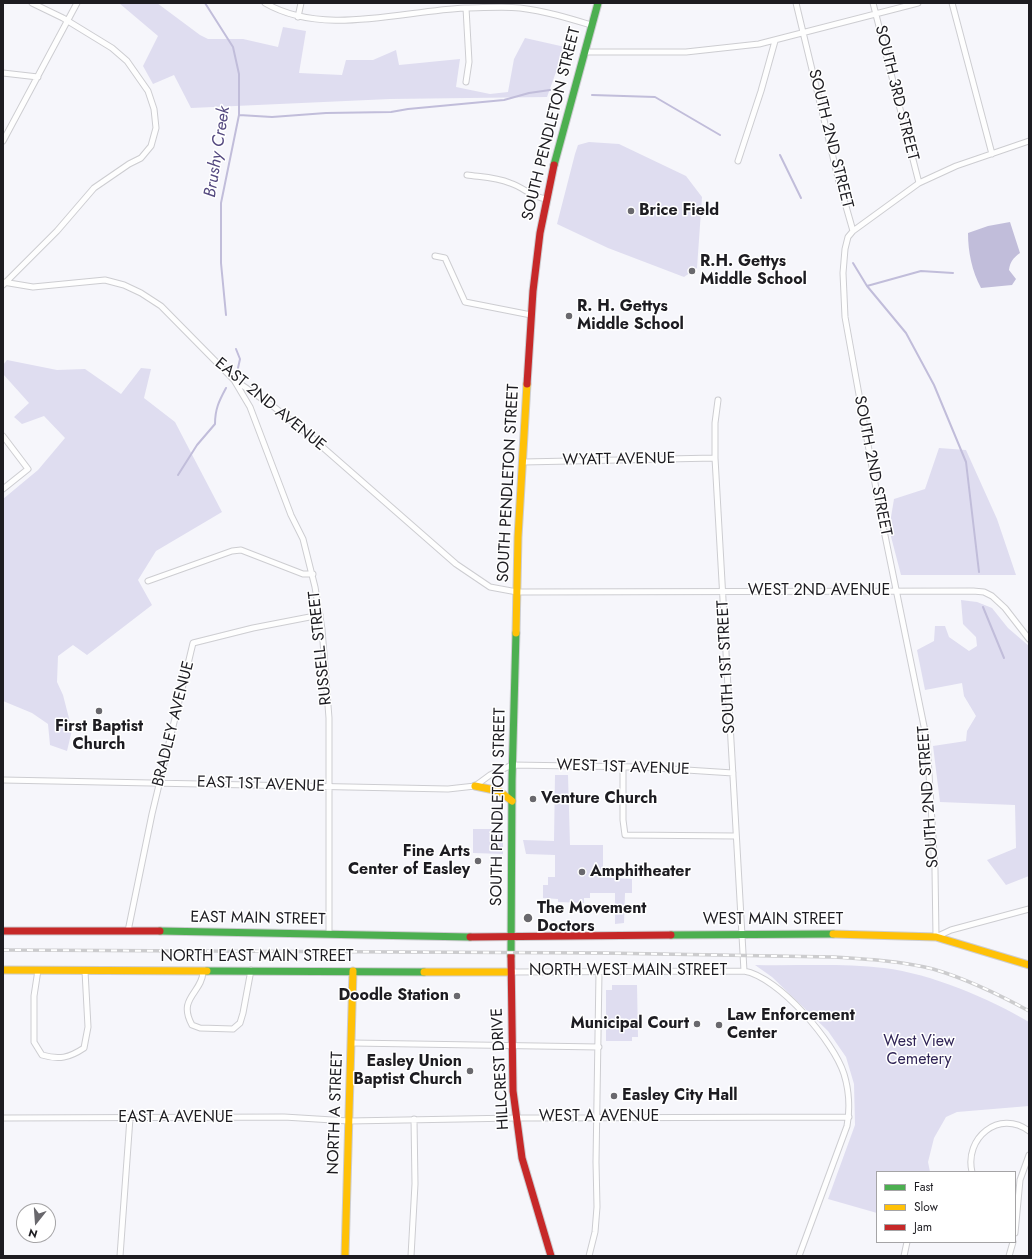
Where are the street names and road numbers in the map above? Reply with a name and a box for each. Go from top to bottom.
street label: SOUTH 3RD STREET [870,23,922,163]
street label: SOUTH PENDLETON STREET [519,25,585,223]
street label: SOUTH 2ND STREET [803,68,857,210]
street label: EAST 2ND AVENUE [211,354,329,456]
street label: SOUTH PENDLETON STREET [494,383,524,583]
street label: SOUTH 2ND STREET [849,394,895,538]
street label: WYATT AVENUE [562,449,676,471]
street label: WEST 2ND AVENUE [748,581,890,601]
street label: RUSSELL STREET [305,590,337,706]
street label: SOUTH 1ST STREET [714,600,740,734]
street label: BRADLEY AVENUE [149,659,199,789]
street label: SOUTH PENDLETON STREET [488,708,510,906]
street label: SOUTH 2ND STREET [914,725,944,869]
street label: WEST 1ST AVENUE [556,756,690,780]
street label: EAST 1ST AVENUE [197,773,325,797]
street label: EAST MAIN STREET [190,908,326,930]
street label: WEST MAIN STREET [703,910,843,930]
street label: NORTH EAST MAIN STREET [161,947,353,967]
street label: NORTH WEST MAIN STREET [529,961,727,981]
street label: HILLCREST DRIVE [488,1008,514,1130]
street label: NORTH A STREET [324,1051,348,1175]
street label: WEST A AVENUE [539,1107,659,1127]
street label: EAST A AVENUE [118,1108,234,1128]

